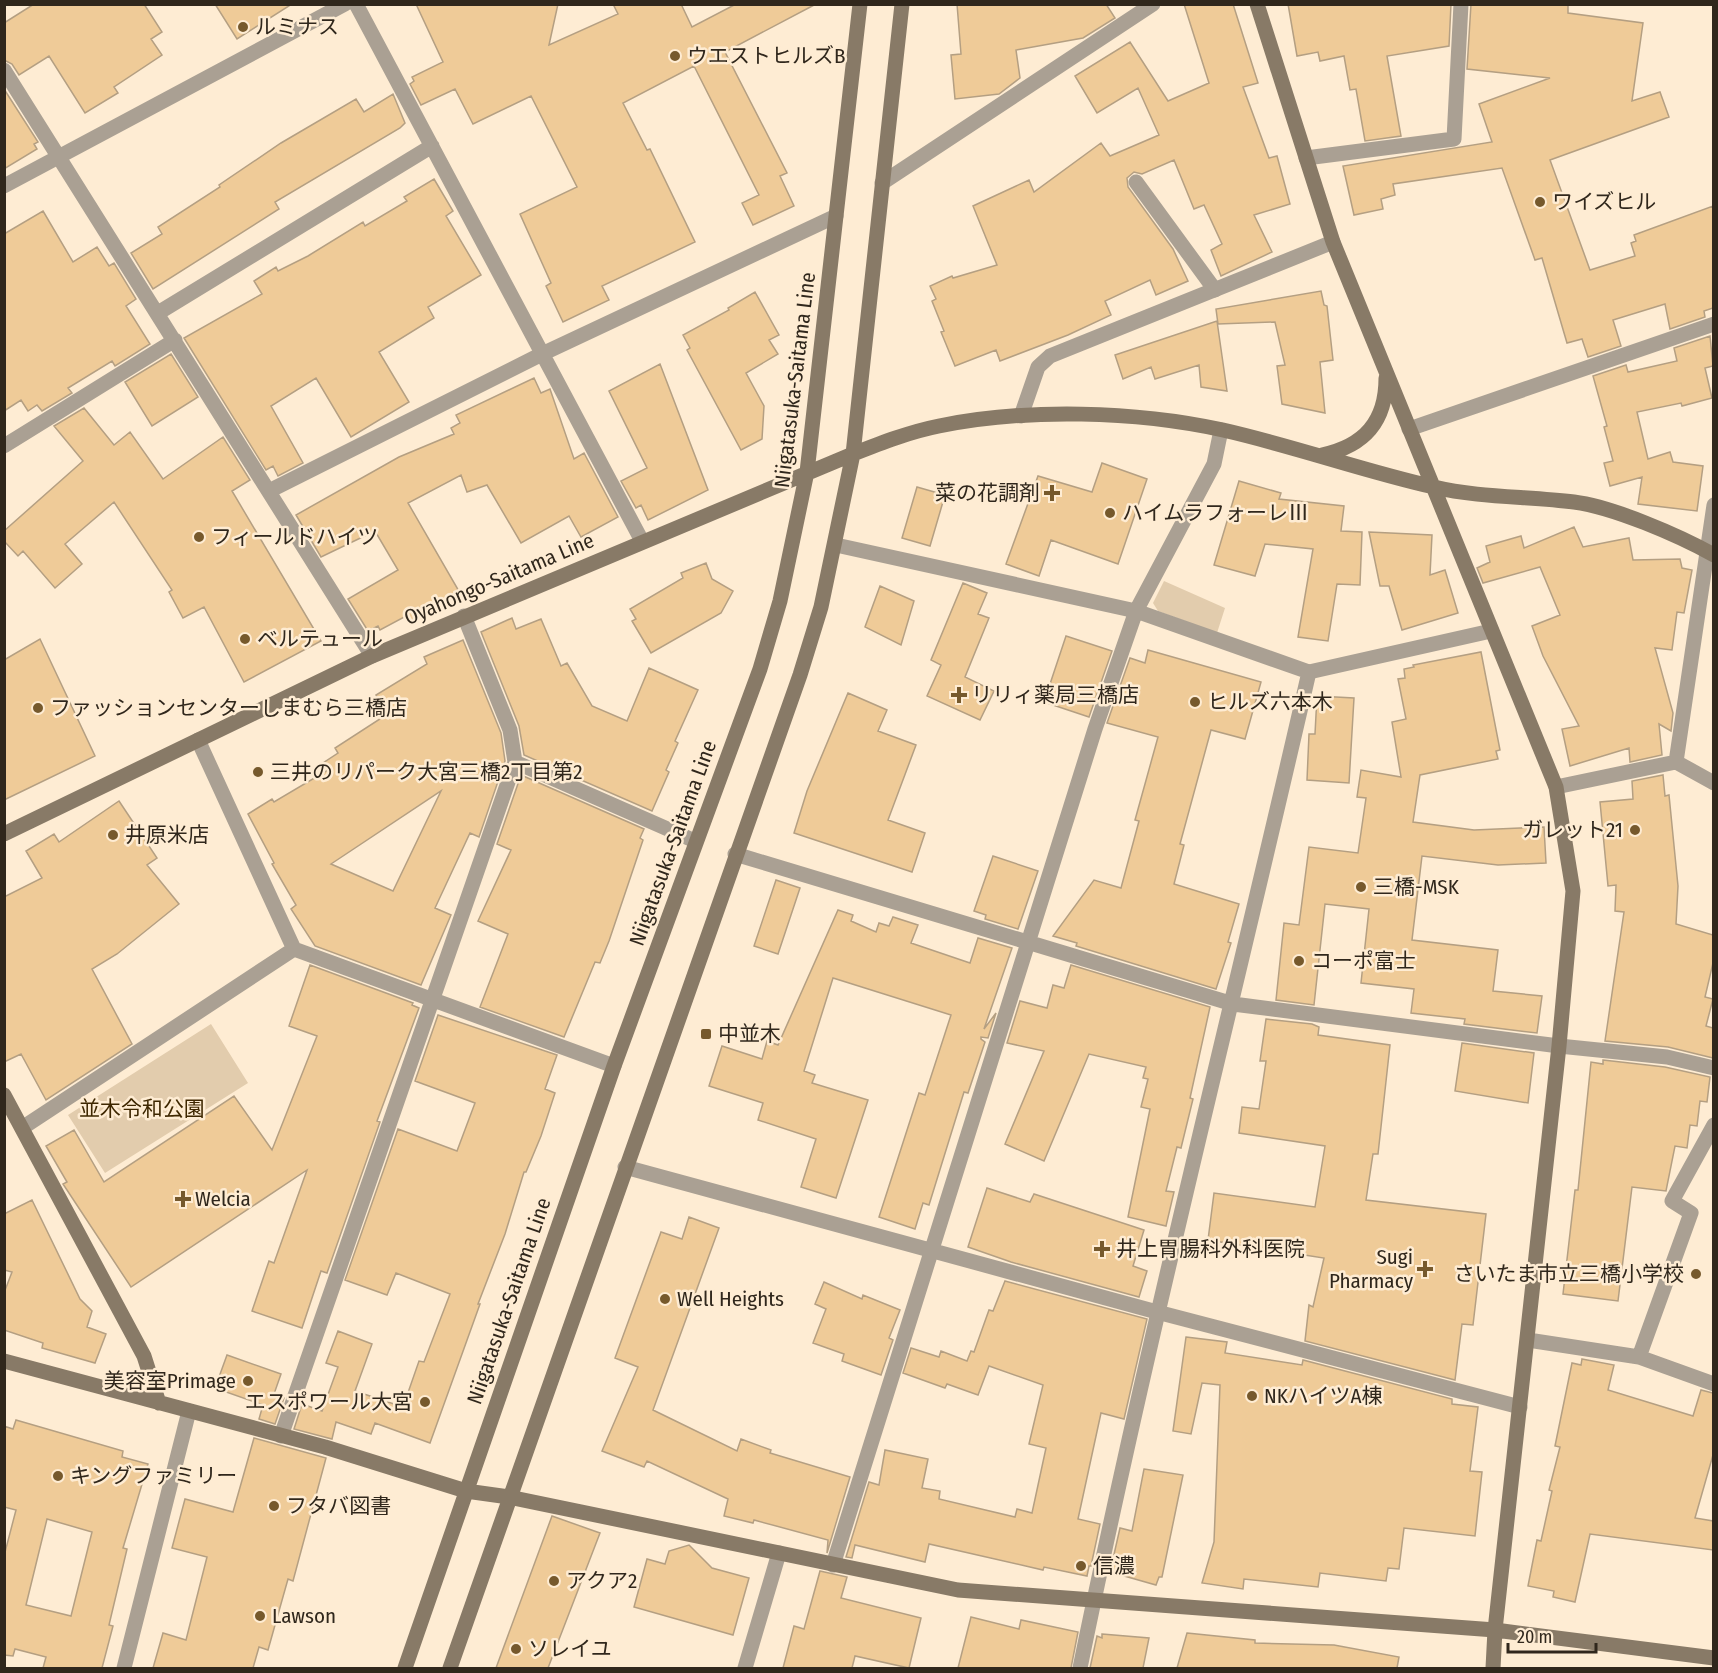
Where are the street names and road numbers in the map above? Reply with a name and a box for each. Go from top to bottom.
street label: Niigatasuka-Saitama Line [769,271,821,489]
street label: Oyahongo-Saitama Line [400,527,598,631]
street label: Niigatasuka-Saitama Line [624,737,722,949]
street label: Niigatasuka-Saitama Line [461,1194,557,1408]

